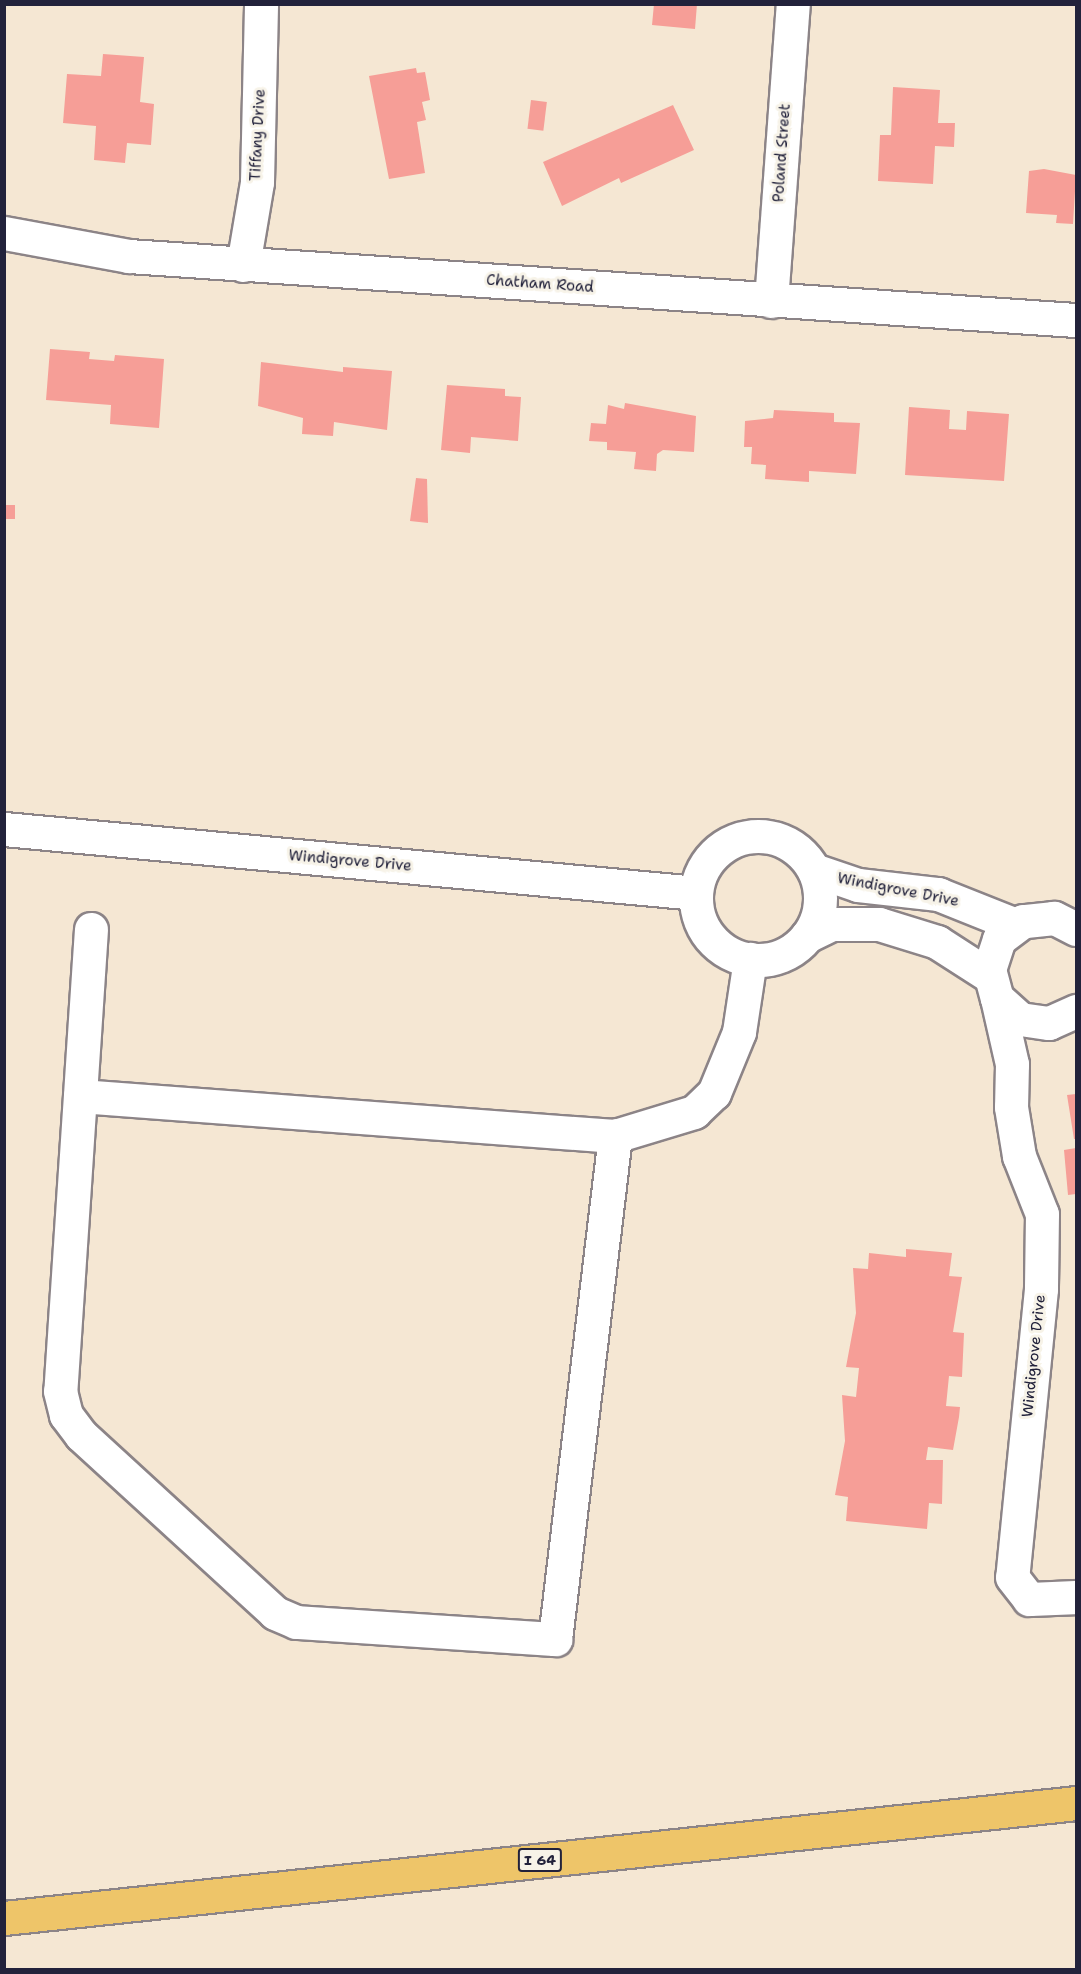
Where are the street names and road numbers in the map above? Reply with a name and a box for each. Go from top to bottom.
street label: Tiffany Drive [247,88,269,182]
street label: Poland Street [770,103,794,203]
street label: Chatham Road [486,271,594,297]
street label: Windigrove Drive [288,847,412,875]
street label: Windigrove Drive [836,869,960,911]
street label: Windigrove Drive [1019,1294,1049,1418]
road number: I 64 [518,1849,562,1871]

